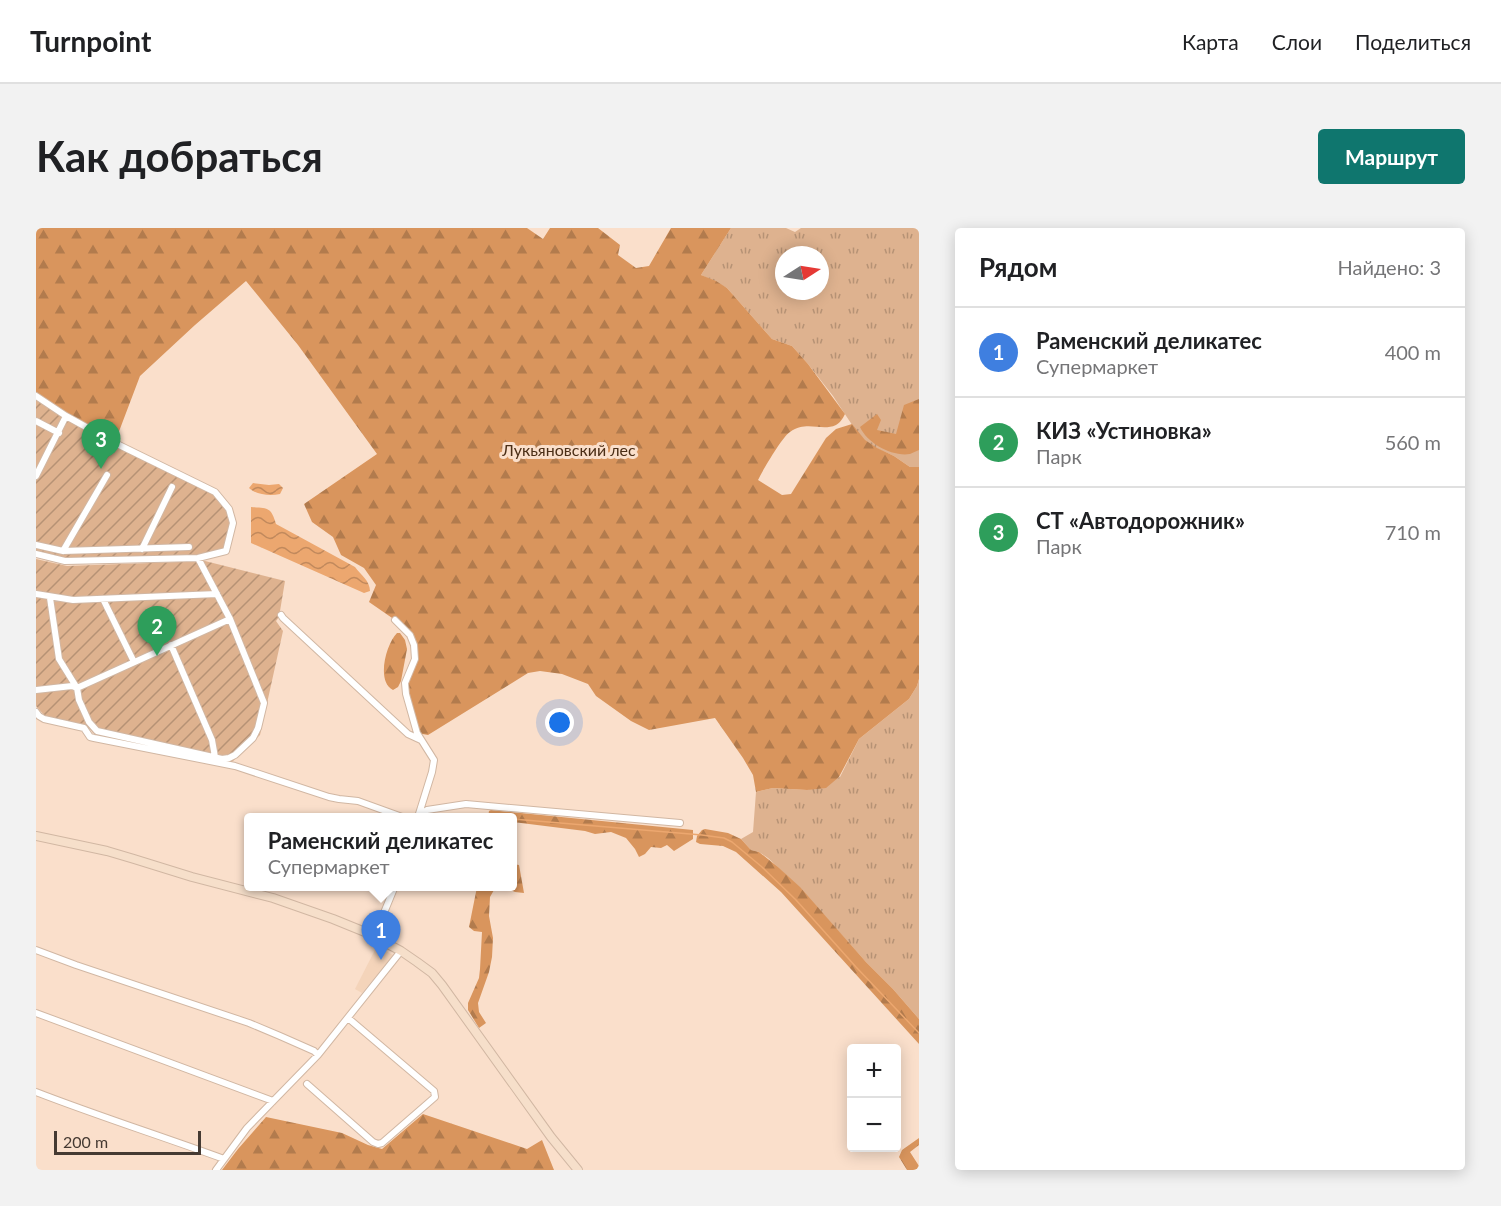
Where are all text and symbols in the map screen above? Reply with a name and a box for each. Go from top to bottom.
text: Turnpoint [30,24,151,58]
text: Карта [1182,29,1239,54]
text: Слои [1272,29,1322,54]
text: Поделиться [1355,29,1471,54]
button: Маршрут [1318,129,1465,184]
text: Как добраться [36,131,323,181]
north arrow [775,246,829,300]
text: Рядом [979,251,1057,283]
text: Найдено: 3 [1338,255,1441,279]
text: Раменский деликатес [1036,327,1262,354]
text: 1 [993,340,1004,364]
text: 400 m [1385,340,1441,364]
text: Супермаркет [1036,354,1158,378]
text: КИЗ «Устиновка» [1036,417,1212,444]
pin: 3 [82,420,120,469]
text: 2 [993,430,1004,454]
text: 560 m [1385,430,1441,454]
park label: Лукьяновский лес [501,440,636,459]
text: Парк [1036,444,1082,468]
text: СТ «Автодорожник» [1036,507,1245,534]
text: 3 [993,520,1004,544]
text: 710 m [1385,520,1441,544]
text: Парк [1036,534,1082,558]
pin: 2 [138,606,176,656]
your location [545,708,574,737]
popup [244,813,517,891]
text: Раменский деликатес [268,827,493,854]
text: Супермаркет [268,854,390,878]
pin: 1 [362,910,400,960]
map controls [847,1044,901,1152]
button: + [847,1044,901,1098]
button: − [847,1098,901,1152]
scale bar [54,1128,201,1156]
text: 200 m [63,1132,108,1151]

